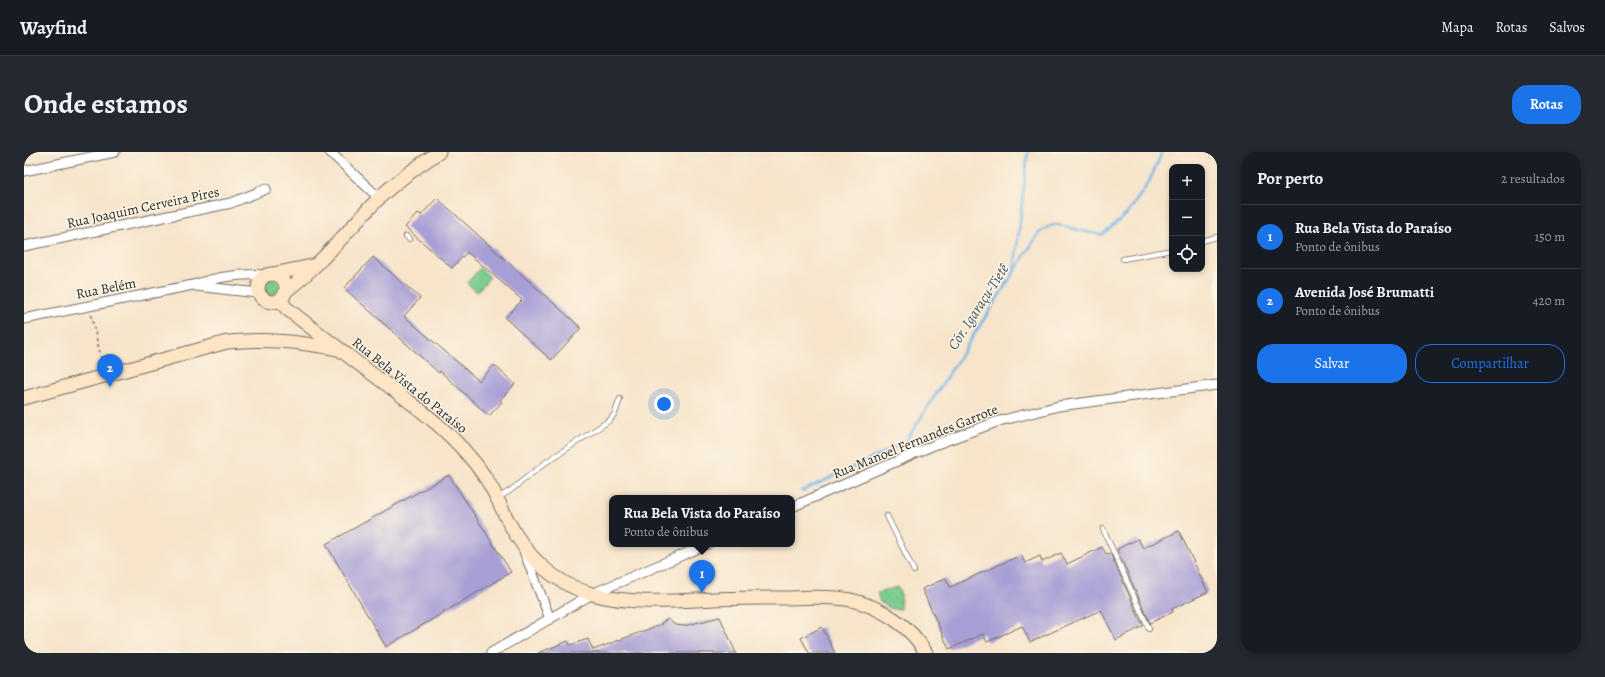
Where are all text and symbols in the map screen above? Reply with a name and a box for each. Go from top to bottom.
text: Wayfind [20,15,87,41]
text: Mapa [1441,18,1473,37]
text: Rotas [1495,18,1527,37]
text: Salvos [1549,18,1585,37]
text: Onde estamos [24,85,188,123]
button: Rotas [1512,85,1581,124]
map controls [1169,164,1205,272]
button: + [1169,164,1205,200]
text: Por perto [1257,167,1323,190]
text: 2 resultados [1501,170,1565,187]
street label: Rua Joaquim Cerveira Pires [65,182,221,233]
button: − [1169,200,1205,236]
text: Rua Bela Vista do Paraíso [1295,218,1452,238]
text: 1 [1268,228,1272,245]
text: 150 m [1535,228,1565,245]
button: locate [1169,236,1205,272]
text: Ponto de ônibus [1295,238,1380,255]
water label: Cór. Igaraçu-Tietê [943,259,1014,354]
street label: Rua Belém [74,273,138,304]
text: Avenida José Brumatti [1295,282,1434,302]
text: 2 [1267,292,1273,309]
text: 420 m [1533,292,1565,309]
text: Ponto de ônibus [1295,302,1380,319]
street label: Rua Bela Vista do Paraíso [348,333,471,438]
button: Salvar [1257,344,1407,383]
button: Compartilhar [1415,344,1565,383]
pin: 2 [97,354,123,387]
your location [654,394,674,414]
street label: Rua Manoel Fernandes Garrote [830,400,1001,483]
popup [609,495,795,547]
text: Rua Bela Vista do Paraíso [624,503,780,523]
text: Ponto de ônibus [624,523,709,540]
pin: 1 [689,560,715,593]

